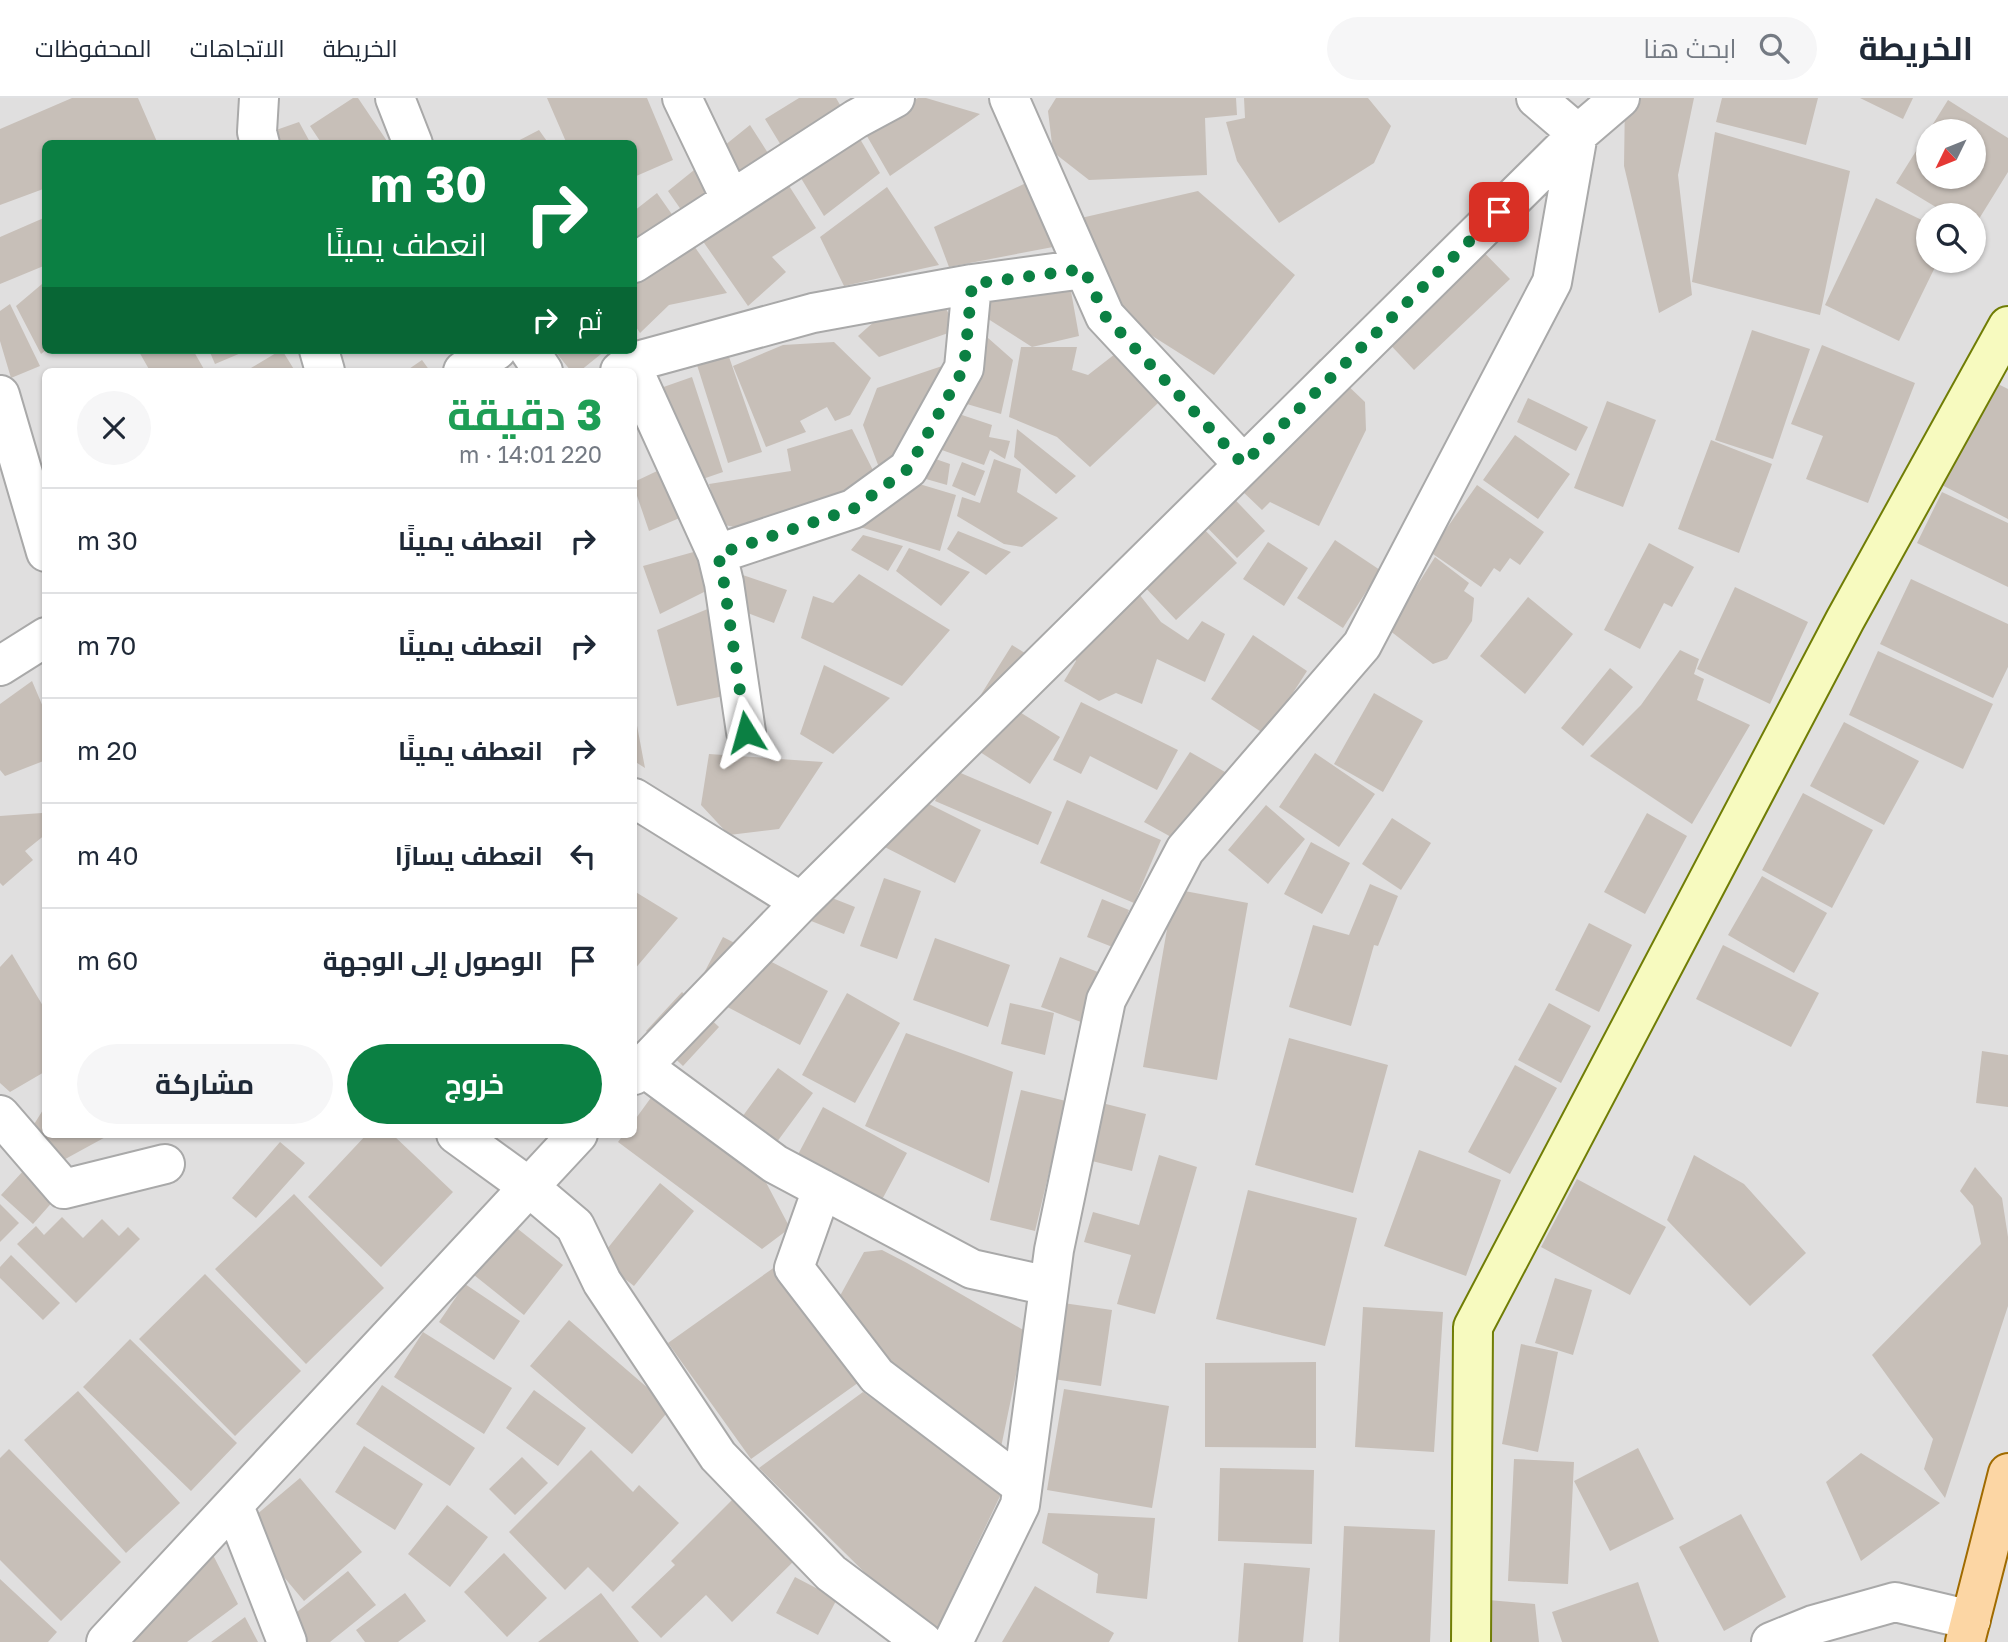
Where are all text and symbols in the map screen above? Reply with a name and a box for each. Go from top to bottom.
search box [1327,17,1817,80]
text: الخريطة [1859,28,1973,67]
icon: search [1755,29,1793,67]
text: المحفوظات [35,33,152,62]
text: الاتجاهات [190,33,285,62]
text: الخريطة [323,33,398,62]
text: ابحث هنا [1643,33,1737,64]
north arrow [1916,119,1986,189]
map controls [1916,119,1986,273]
text: 30 m [370,154,487,213]
icon: right [511,168,602,259]
pin [1469,182,1529,242]
icon: arrive [1480,193,1518,231]
button: search [1916,203,1986,273]
text: انعطف يمينًا [325,225,487,263]
icon: right [526,301,564,339]
text: ثم [578,305,602,336]
text: 3 دقيقة [447,389,602,439]
button: close [77,391,151,465]
text: 220 m · 14:01 [459,440,602,468]
icon: right [564,522,602,560]
text: 30 m [77,525,138,556]
text: انعطف يمينًا [398,525,543,556]
icon: right [564,627,602,665]
text: 70 m [77,630,136,661]
text: انعطف يمينًا [398,630,543,661]
position arrow [709,695,783,769]
icon: right [564,732,602,770]
text: 20 m [77,735,138,766]
text: انعطف يمينًا [398,735,543,766]
icon: left [564,837,602,875]
text: 40 m [77,840,139,871]
text: انعطف يسارًا [395,840,543,871]
icon: arrive [564,942,602,980]
text: 60 m [77,945,138,976]
text: الوصول إلى الوجهة [323,945,543,976]
button: مشاركة [77,1044,333,1124]
button: خروج [347,1044,602,1124]

